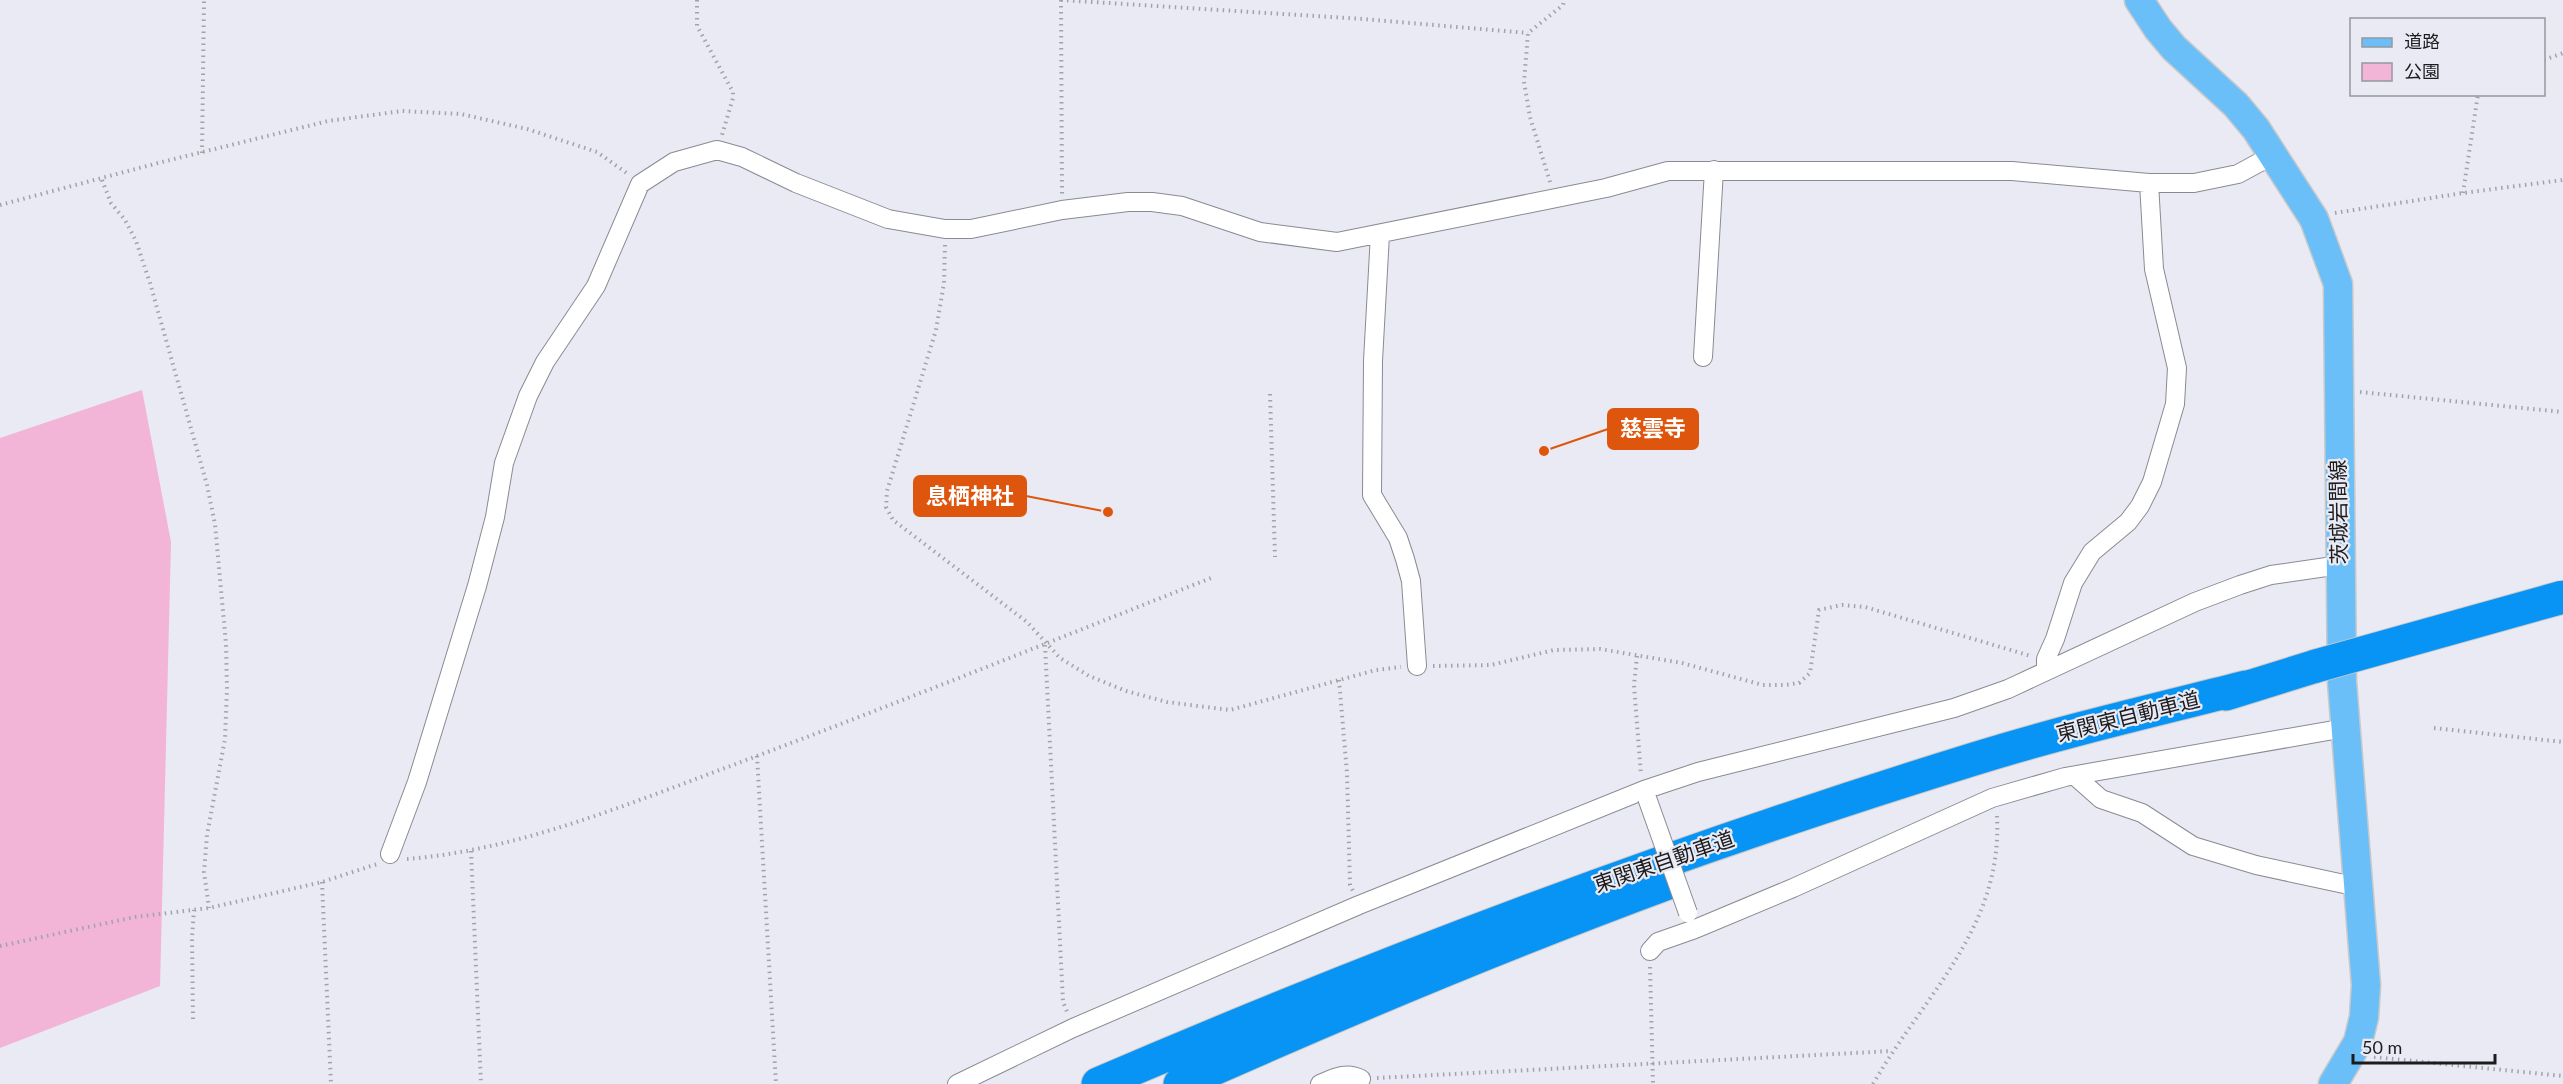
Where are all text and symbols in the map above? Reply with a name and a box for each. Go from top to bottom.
legend [2350,18,2545,96]
text: 道路 [2404,30,2440,52]
text: 公園 [2404,60,2440,82]
callout: 慈雲寺 [1608,409,1698,449]
text: 慈雲寺 [1620,414,1686,441]
street label: 茨城岩間線 [2324,459,2351,565]
callout: 息栖神社 [914,476,1026,516]
text: 息栖神社 [926,482,1014,509]
street label: 東関東自動車道 [2053,686,2202,745]
street label: 東関東自動車道 [1590,825,1737,896]
scale bar [2353,1027,2496,1065]
text: 50 m [2362,1036,2402,1058]

